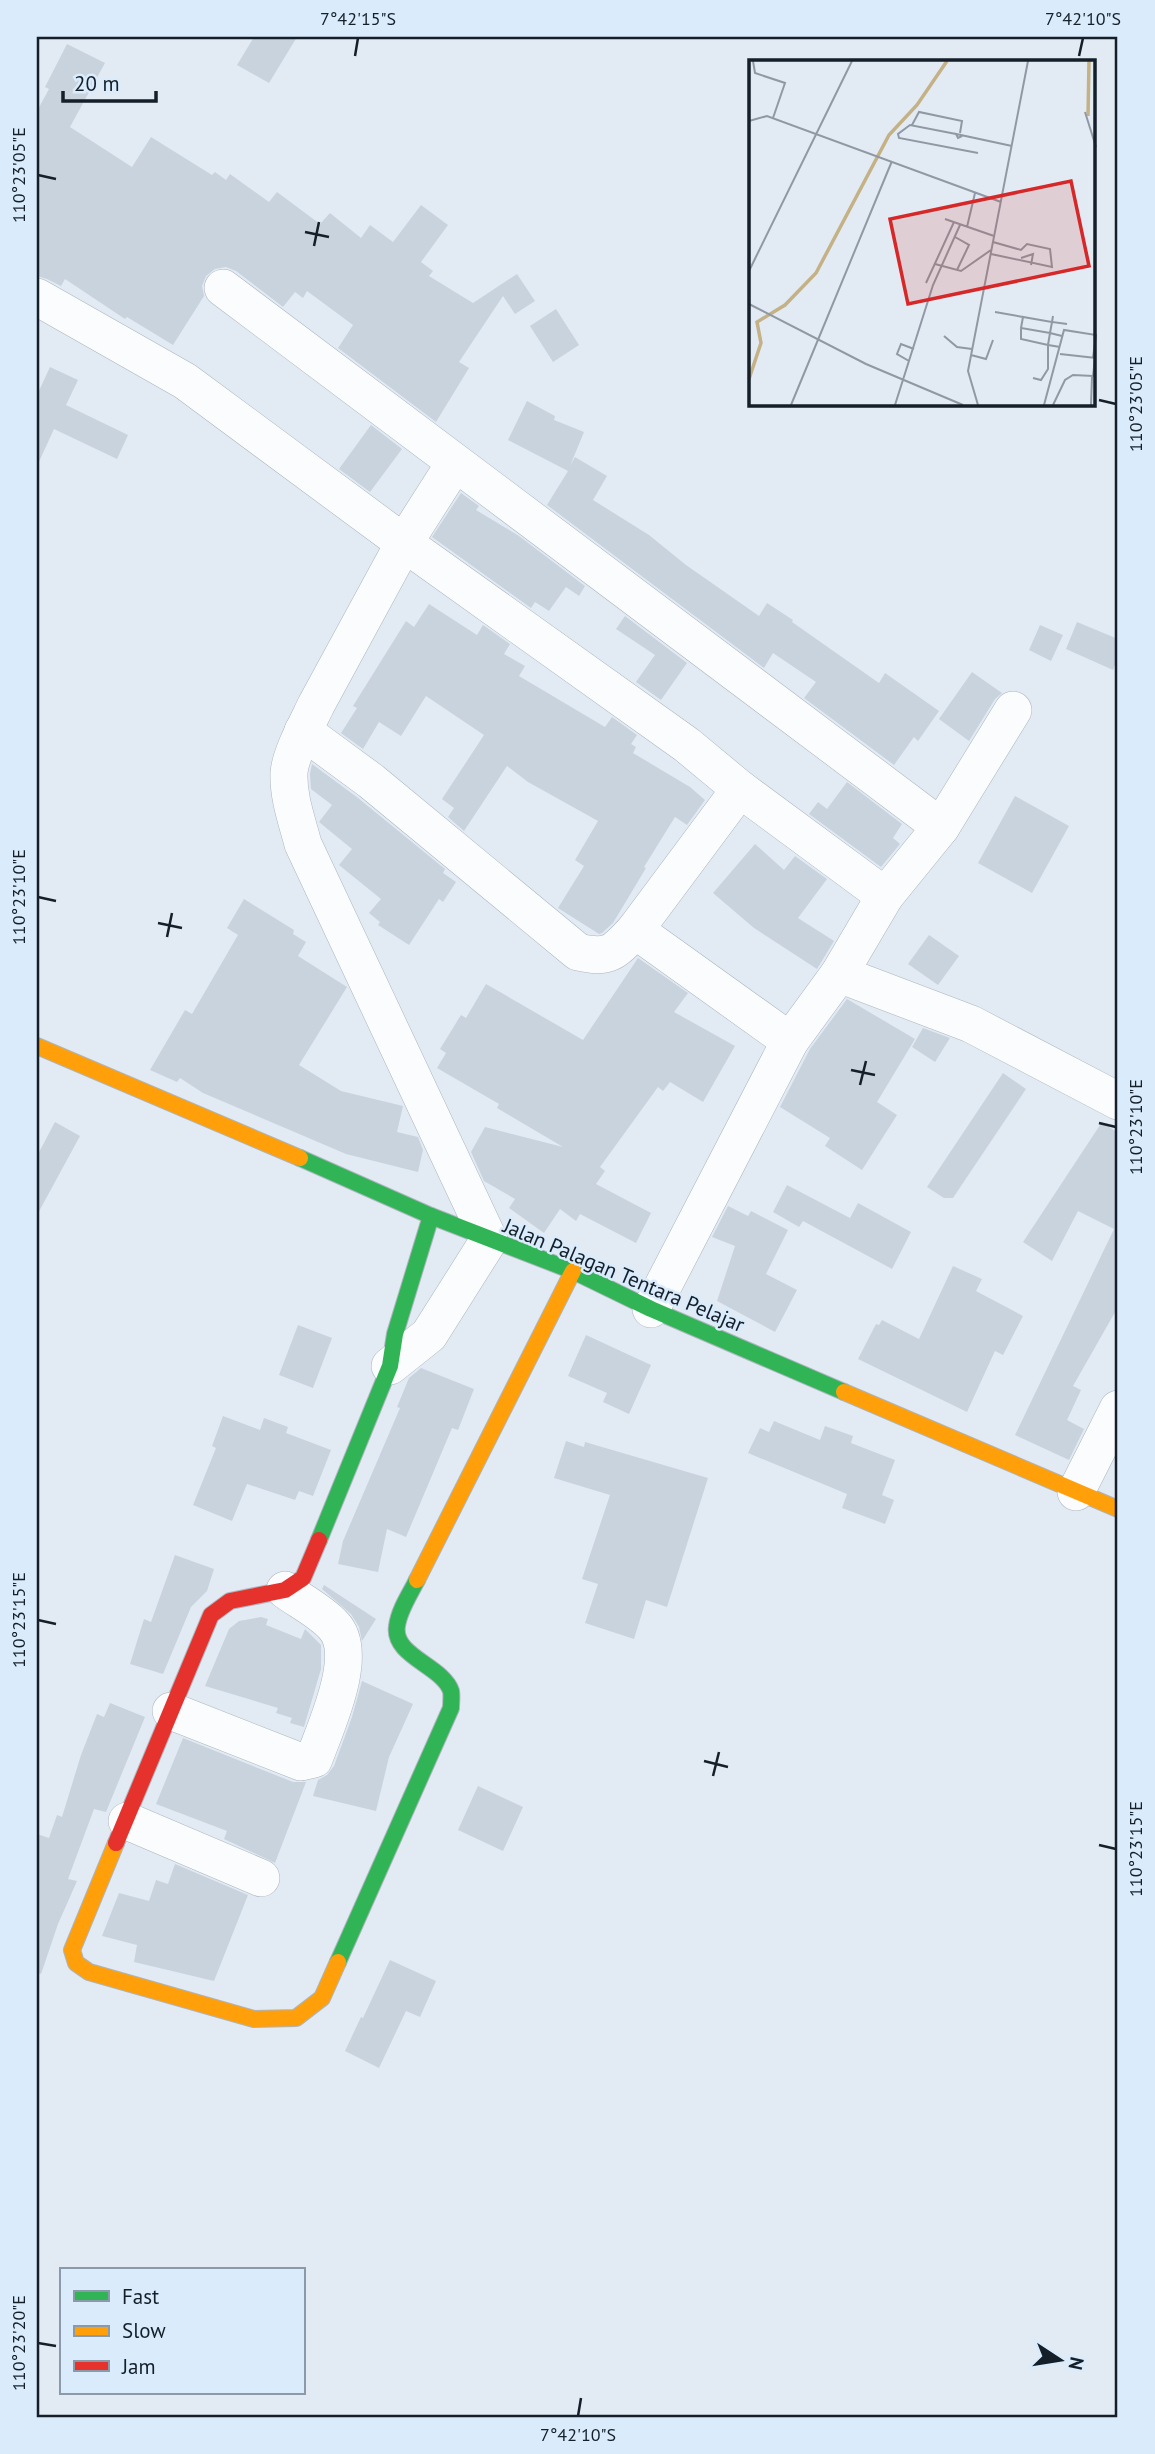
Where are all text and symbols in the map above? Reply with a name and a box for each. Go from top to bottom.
text: 7°42'15"S [320,7,396,30]
text: 7°42'10"S [1045,7,1121,30]
scale bar [63,60,156,104]
inset map [749,60,1096,406]
text: 20 m [74,70,120,97]
text: 110°23'05"E [7,127,30,223]
text: 110°23'05"E [1124,356,1147,452]
text: 110°23'10"E [7,849,30,945]
text: 110°23'10"E [1124,1079,1147,1175]
street label: Jalan Palagan Tentara Pelajar [498,1211,749,1338]
text: 110°23'15"E [7,1572,30,1668]
text: 110°23'15"E [1124,1801,1147,1897]
legend [60,2268,304,2394]
text: Fast [122,2283,159,2310]
text: 110°23'20"E [7,2295,30,2391]
text: Slow [122,2317,166,2344]
north arrow [1026,2324,1096,2394]
text: Jam [121,2353,156,2380]
text: N [1064,2355,1090,2372]
text: 7°42'10"S [540,2423,616,2446]

